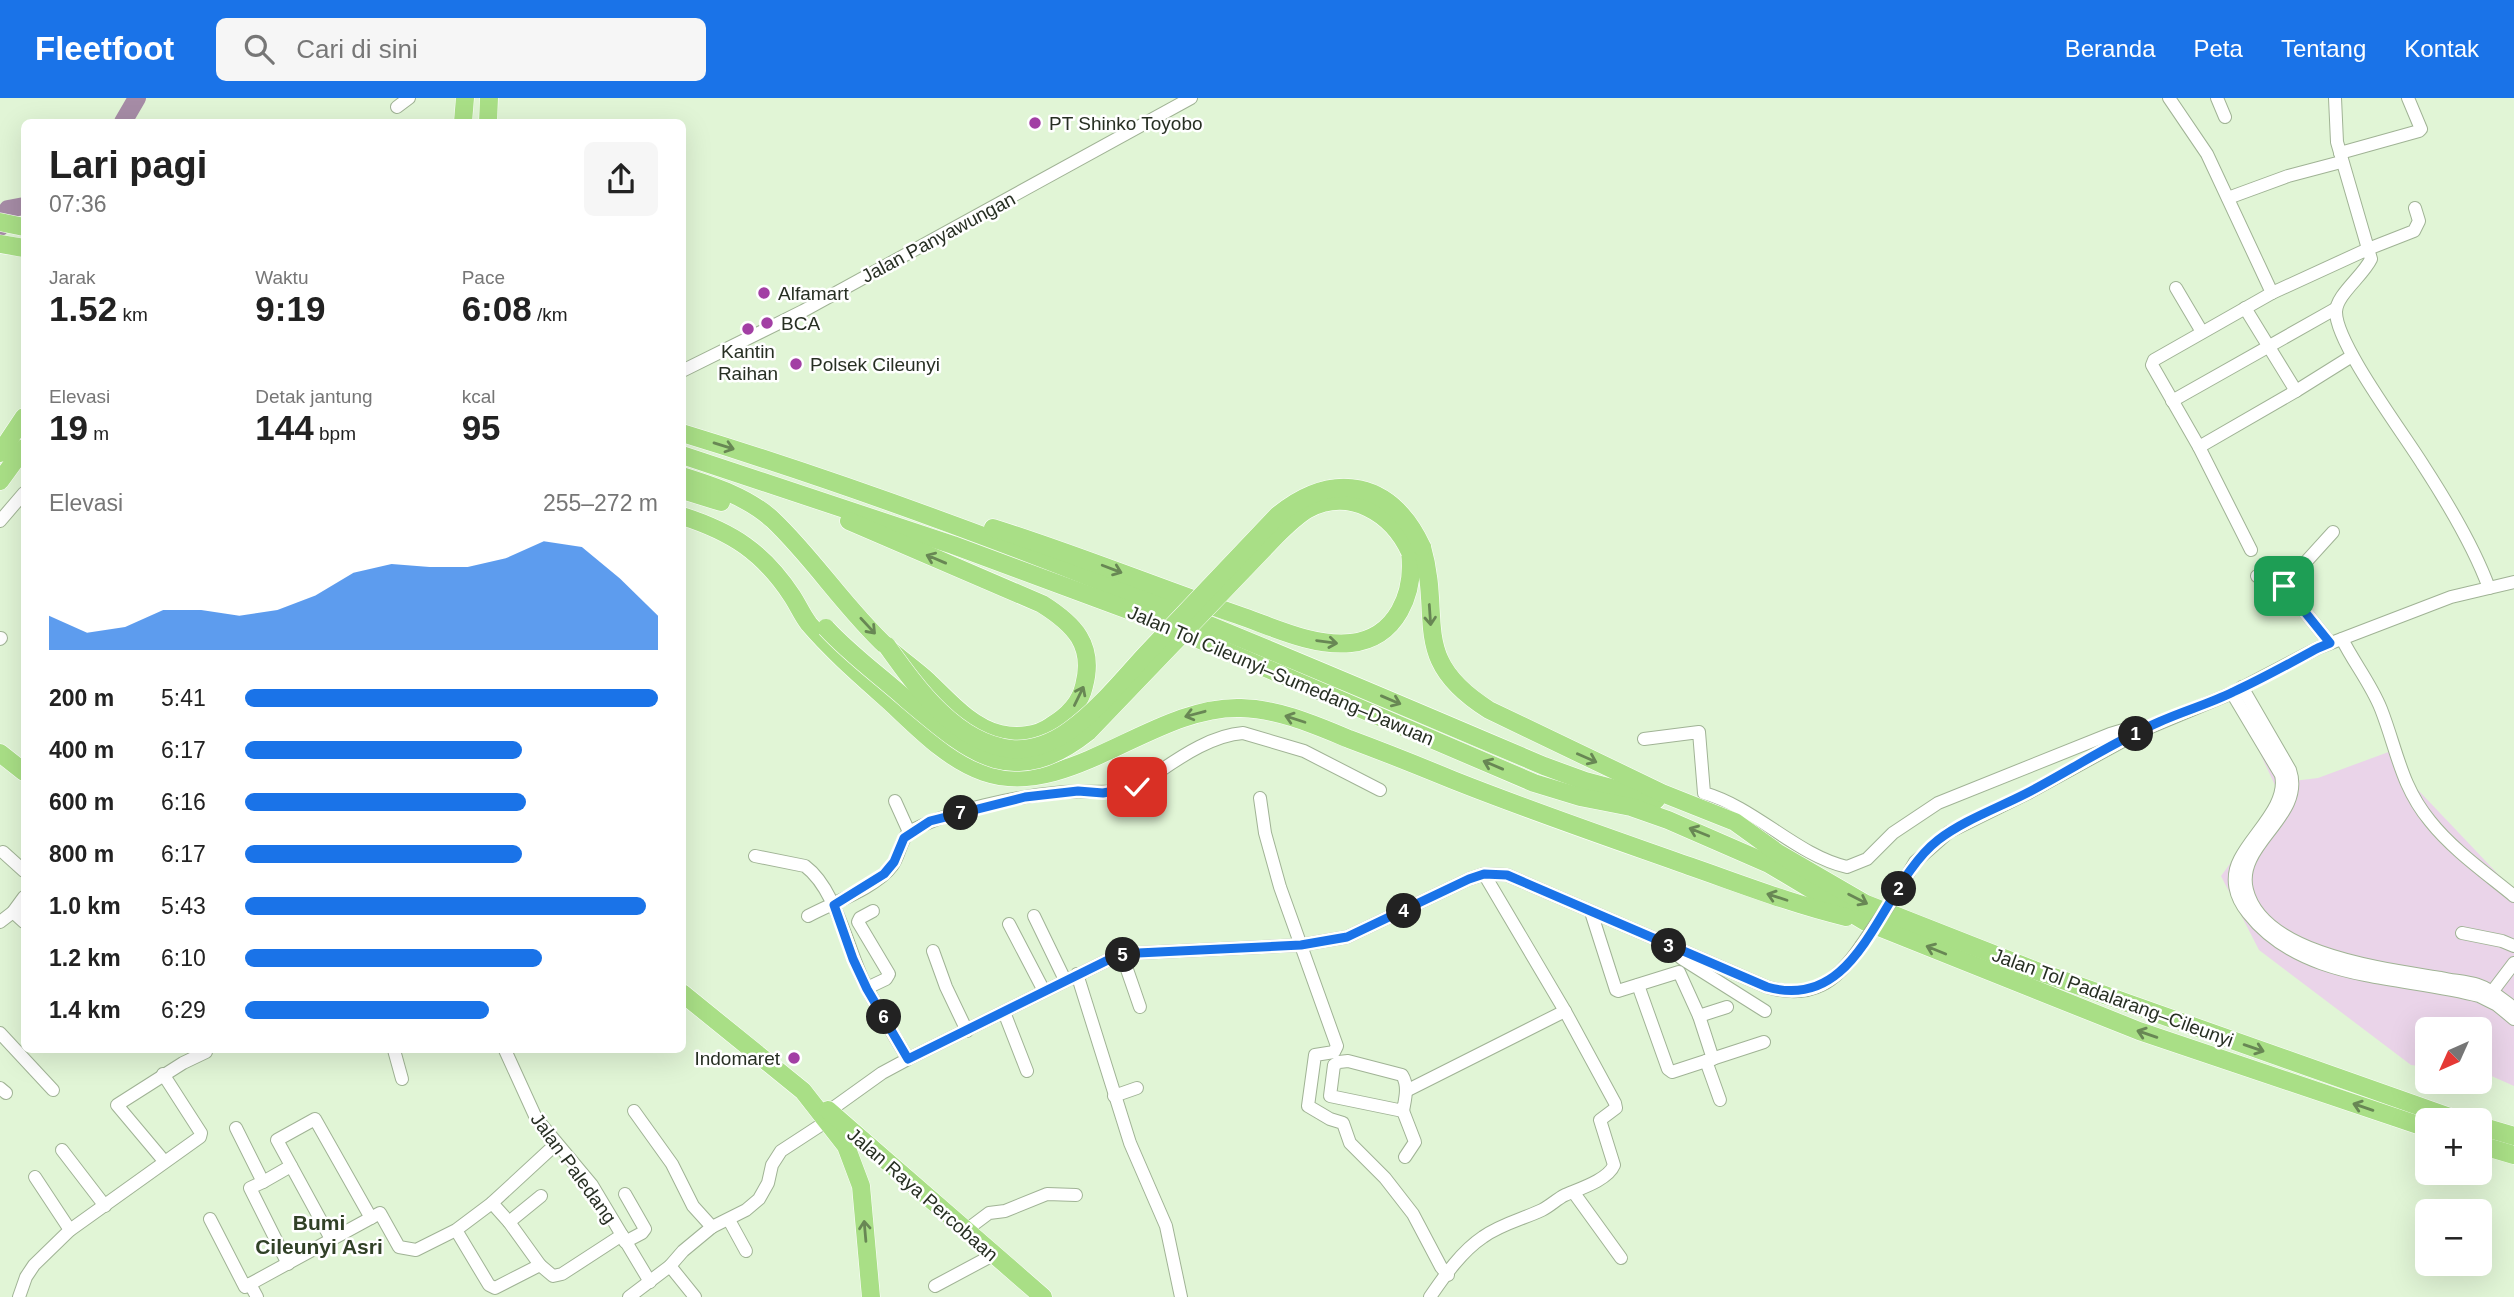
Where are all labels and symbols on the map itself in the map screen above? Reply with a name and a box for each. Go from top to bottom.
place label: PT Shinko Toyobo [1049,113,1203,134]
marker: PT Shinko Toyobo [1027,115,1043,131]
street label: Jalan Panyawungan [858,188,1019,287]
place label: Alfamart [778,283,849,304]
marker: Alfamart [756,285,772,301]
place label: BCA [781,313,820,334]
marker: BCA [759,315,775,331]
marker: Kantin Raihan [740,321,756,337]
place label: Kantin Raihan [718,341,778,384]
place label: Polsek Cileunyi [810,354,940,375]
marker: Polsek Cileunyi [788,356,804,372]
one-way arrow [713,440,735,453]
one-way arrow [926,551,947,564]
pin [2254,556,2314,616]
one-way arrow [1100,564,1122,577]
street label: Jalan Tol Cileunyi–Sumedang–Dawuan [1125,601,1437,750]
one-way arrow [1424,603,1437,625]
one-way arrow [859,617,876,634]
one-way arrow [1315,636,1338,649]
one-way arrow [1073,686,1086,707]
one-way arrow [1380,695,1401,708]
one-way arrow [1184,708,1206,721]
one-way arrow [1285,712,1307,724]
pin: 1 [2118,716,2154,752]
one-way arrow [1576,752,1597,765]
pin [1107,757,1167,817]
one-way arrow [1483,758,1504,771]
pin: 7 [944,796,978,830]
one-way arrow [1688,825,1710,838]
pin: 2 [1882,872,1916,906]
one-way arrow [1767,890,1789,902]
one-way arrow [1847,893,1868,906]
pin: 4 [1386,894,1422,928]
pin: 3 [1652,928,1686,964]
pin: 5 [1106,938,1140,972]
one-way arrow [1925,942,1947,955]
street label: Jalan Tol Padalarang–Cileunyi [1989,944,2236,1051]
pin: 6 [866,1000,902,1034]
north arrow [2415,1017,2492,1094]
one-way arrow [2136,1027,2158,1039]
one-way arrow [2243,1043,2265,1055]
place label: Indomaret [694,1048,781,1069]
marker: Indomaret [786,1050,802,1066]
one-way arrow [2352,1099,2374,1112]
street label: Jalan Paledang [527,1109,621,1227]
street label: Jalan Raya Percobaan [843,1123,1002,1265]
district label: Bumi Cileunyi Asri [255,1211,383,1258]
one-way arrow [858,1220,871,1242]

